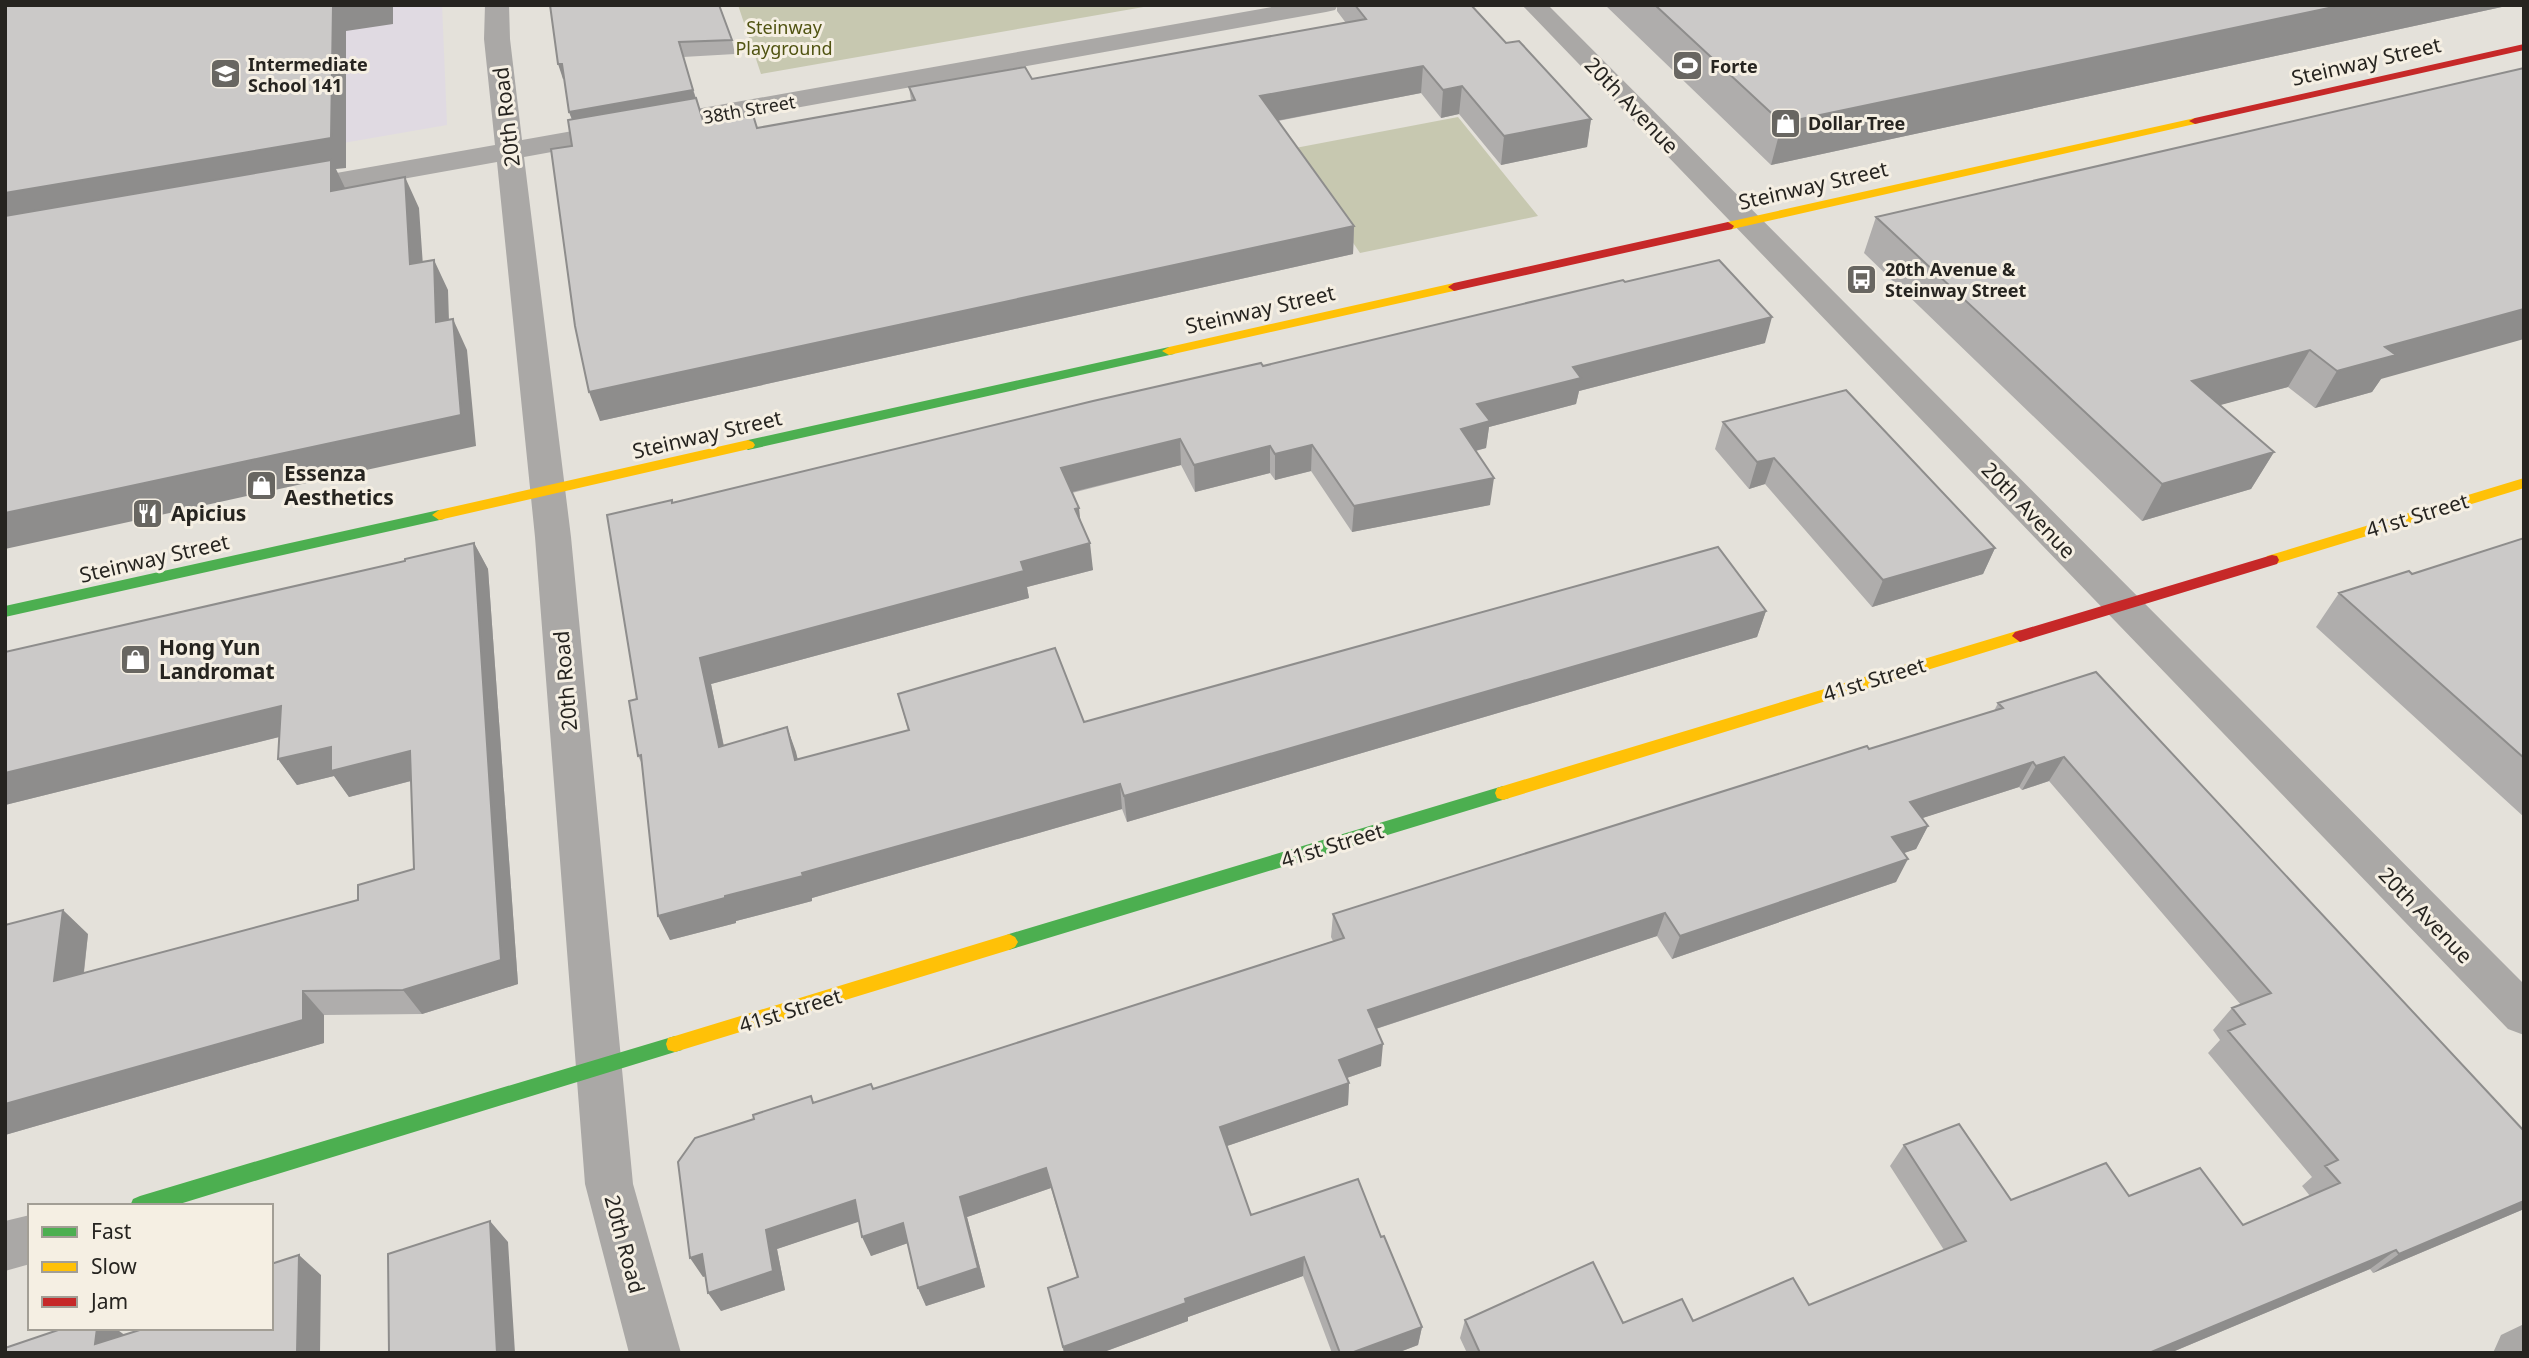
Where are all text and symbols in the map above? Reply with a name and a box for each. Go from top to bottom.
park label: Steinway Playground [735,15,833,60]
street label: Steinway Street [2289,30,2444,92]
sports icon: Forte [1670,49,1704,83]
street label: 20th Avenue [1579,51,1685,159]
place label: Intermediate School 141 [248,52,368,97]
place label: Forte [1710,54,1758,78]
school or university icon: Intermediate School 141 [208,57,242,91]
street label: 20th Road [486,65,526,169]
street label: 38th Street [701,89,797,129]
shop icon: Dollar Tree [1768,106,1802,140]
place label: Dollar Tree [1808,111,1905,135]
street label: Steinway Street [1736,154,1891,216]
place label: 20th Avenue & Steinway Street [1885,257,2027,302]
bus stop icon: 20th Avenue & Steinway Street [1845,262,1879,296]
street label: Steinway Street [1183,278,1338,340]
street label: Steinway Street [630,403,785,465]
street label: 20th Avenue [1976,456,2082,564]
place label: Essenza Aesthetics [284,459,394,511]
shop icon: Essenza Aesthetics [244,468,278,502]
street label: 41st Street [2362,486,2472,544]
restaurant icon: Apicius [131,496,165,530]
place label: Apicius [171,499,246,527]
street label: Steinway Street [77,527,232,589]
street label: 20th Road [547,630,583,732]
place label: Hong Yun Landromat [159,633,275,685]
shop icon: Hong Yun Landromat [119,642,153,676]
street label: 41st Street [1819,650,1929,708]
street label: 41st Street [1277,816,1387,874]
street label: 20th Avenue [2373,861,2479,969]
street label: 41st Street [735,981,845,1039]
street label: 20th Road [598,1192,652,1296]
legend [28,1204,273,1330]
text: Fast [91,1217,132,1245]
text: Slow [91,1252,137,1280]
text: Jam [89,1287,128,1315]

